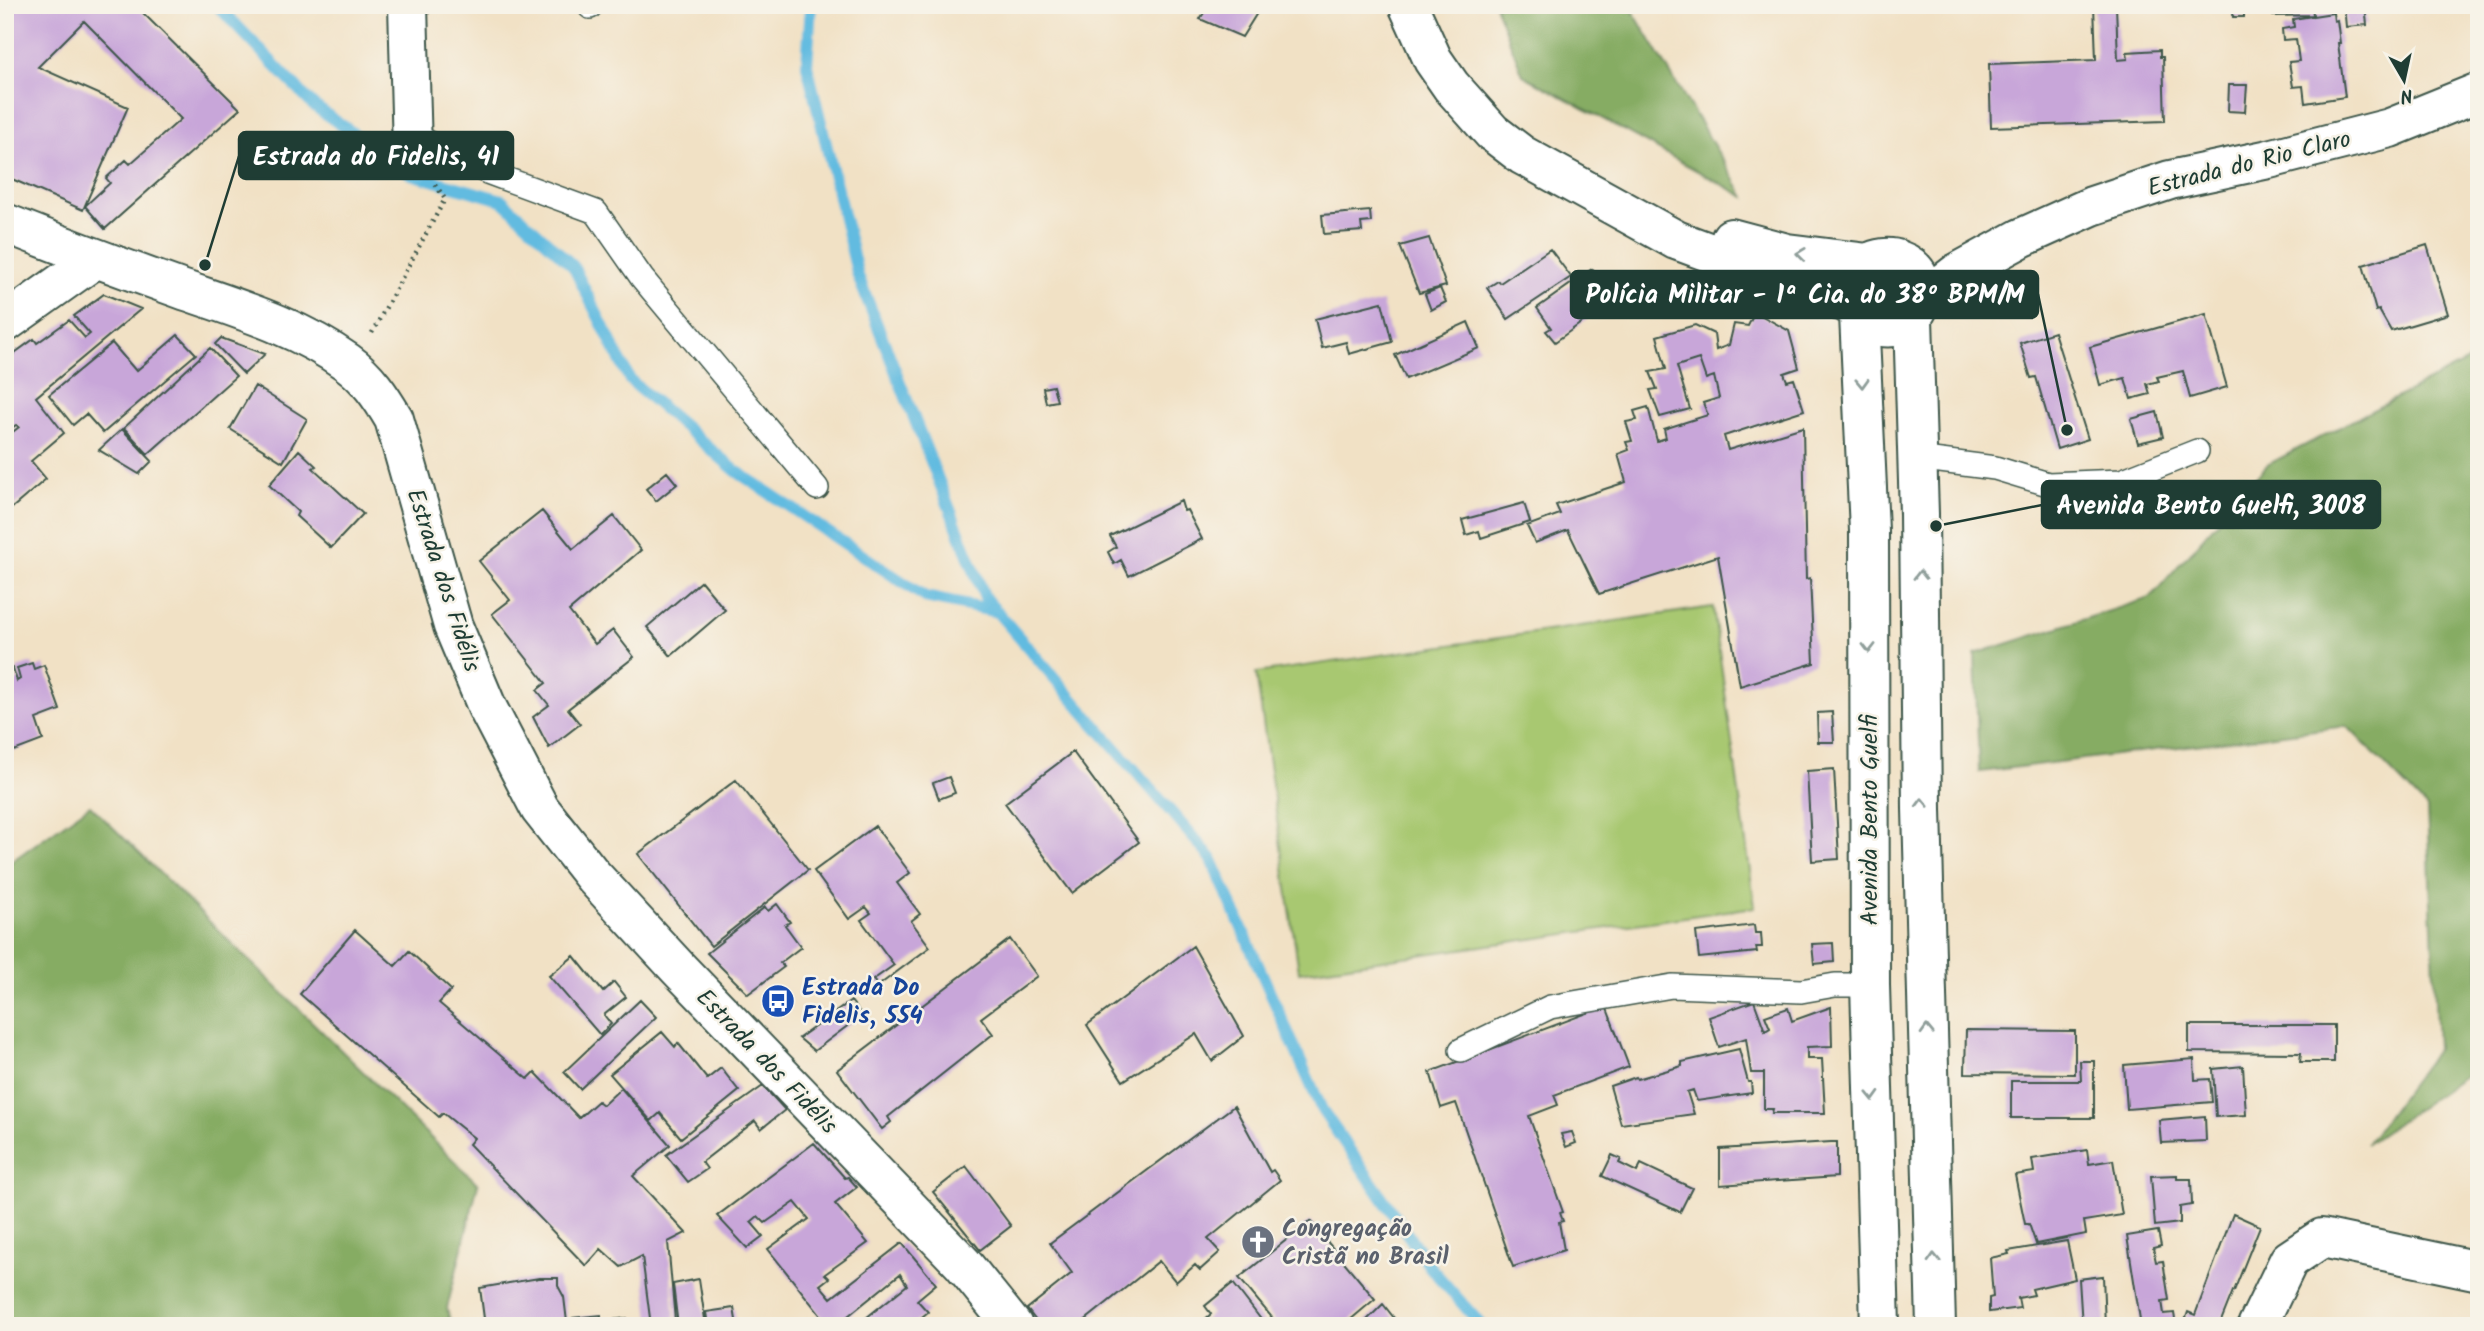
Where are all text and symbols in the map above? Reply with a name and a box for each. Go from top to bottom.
north arrow [2368,46,2438,116]
text: N [2398,79,2415,111]
street label: Estrada do Rio Claro [2143,120,2355,209]
callout: Estrada do Fidelis, 41 [239,132,513,179]
text: Estrada do Fidelis, 41 [253,137,499,179]
one-way arrow [1795,247,1807,262]
callout: Polícia Militar - 1ª Cia. do 38º BPM/M [1571,271,2038,318]
text: Polícia Militar - 1ª Cia. do 38º BPM/M [1585,275,2025,317]
one-way arrow [1855,378,1870,389]
callout: Avenida Bento Guelfi, 3008 [2042,481,2380,528]
street label: Estrada dos Fidélis [395,484,491,677]
text: Avenida Bento Guelfi, 3008 [2056,486,2367,528]
one-way arrow [1912,569,1928,580]
one-way arrow [1861,643,1876,654]
street label: Avenida Bento Guelfi [1851,714,1890,926]
one-way arrow [1914,797,1930,807]
place label: Estrada Do Fidelis, 554 [802,969,923,1036]
street label: Estrada dos Fidélis [686,980,846,1144]
bus stop icon: Estrada Do Fidelis, 554 [759,982,797,1020]
one-way arrow [1919,1024,1935,1035]
one-way arrow [1865,1092,1881,1102]
place label: Congregação Cristã no Brasil [1282,1210,1449,1277]
church icon: Congregação Cristã no Brasil [1239,1223,1277,1261]
one-way arrow [1926,1252,1941,1263]

